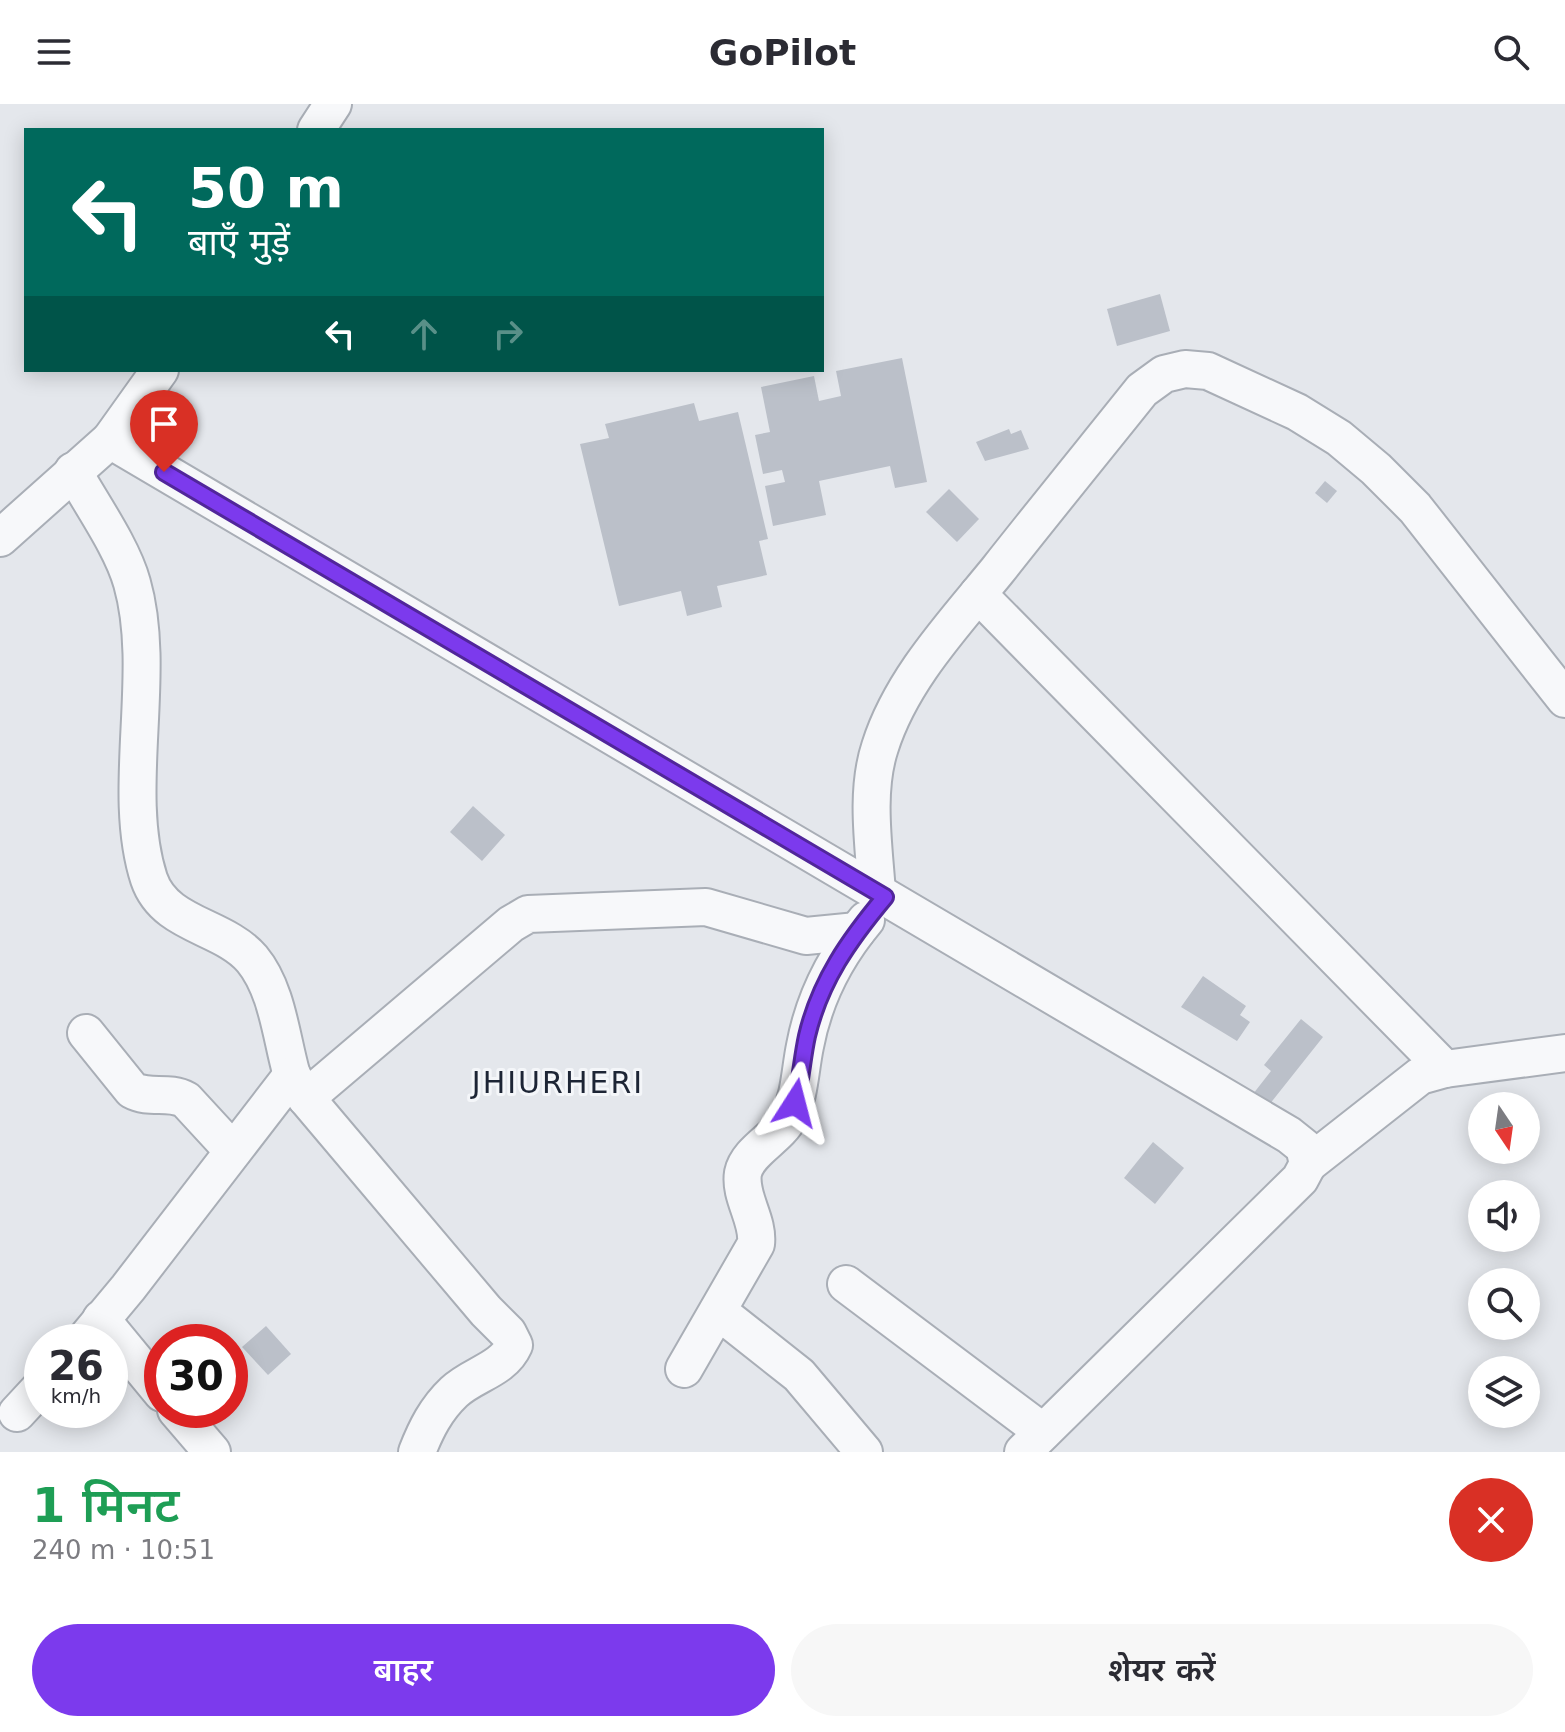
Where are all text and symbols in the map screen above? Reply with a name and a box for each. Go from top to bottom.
icon: menu [32,30,76,74]
icon: search [1489,30,1533,74]
text: GoPilot [709,32,856,73]
text: 50 m [188,155,344,220]
icon: left [56,160,160,264]
text: बाएँ मुड़ें [188,222,290,263]
icon: left [318,312,362,356]
icon: ahead [402,312,446,356]
icon: right [486,312,530,356]
pin [130,390,198,472]
icon: arrive [142,402,186,446]
position arrow [753,1061,837,1145]
district label: JHIURHERI [470,1065,644,1100]
north arrow [1468,1092,1540,1164]
map controls [1468,1092,1540,1428]
button: sound [1468,1180,1540,1252]
button: search [1468,1268,1540,1340]
speed limit sign: 30 [144,1324,248,1428]
text: 26 [48,1343,104,1389]
button: layers [1468,1356,1540,1428]
text: km/h [51,1384,101,1408]
text: 1 मिनट [32,1477,180,1533]
button: close [1449,1478,1533,1562]
text: 240 m · 10:51 [32,1535,215,1565]
button: बाहर [32,1624,775,1716]
button: शेयर करें [791,1624,1533,1716]

